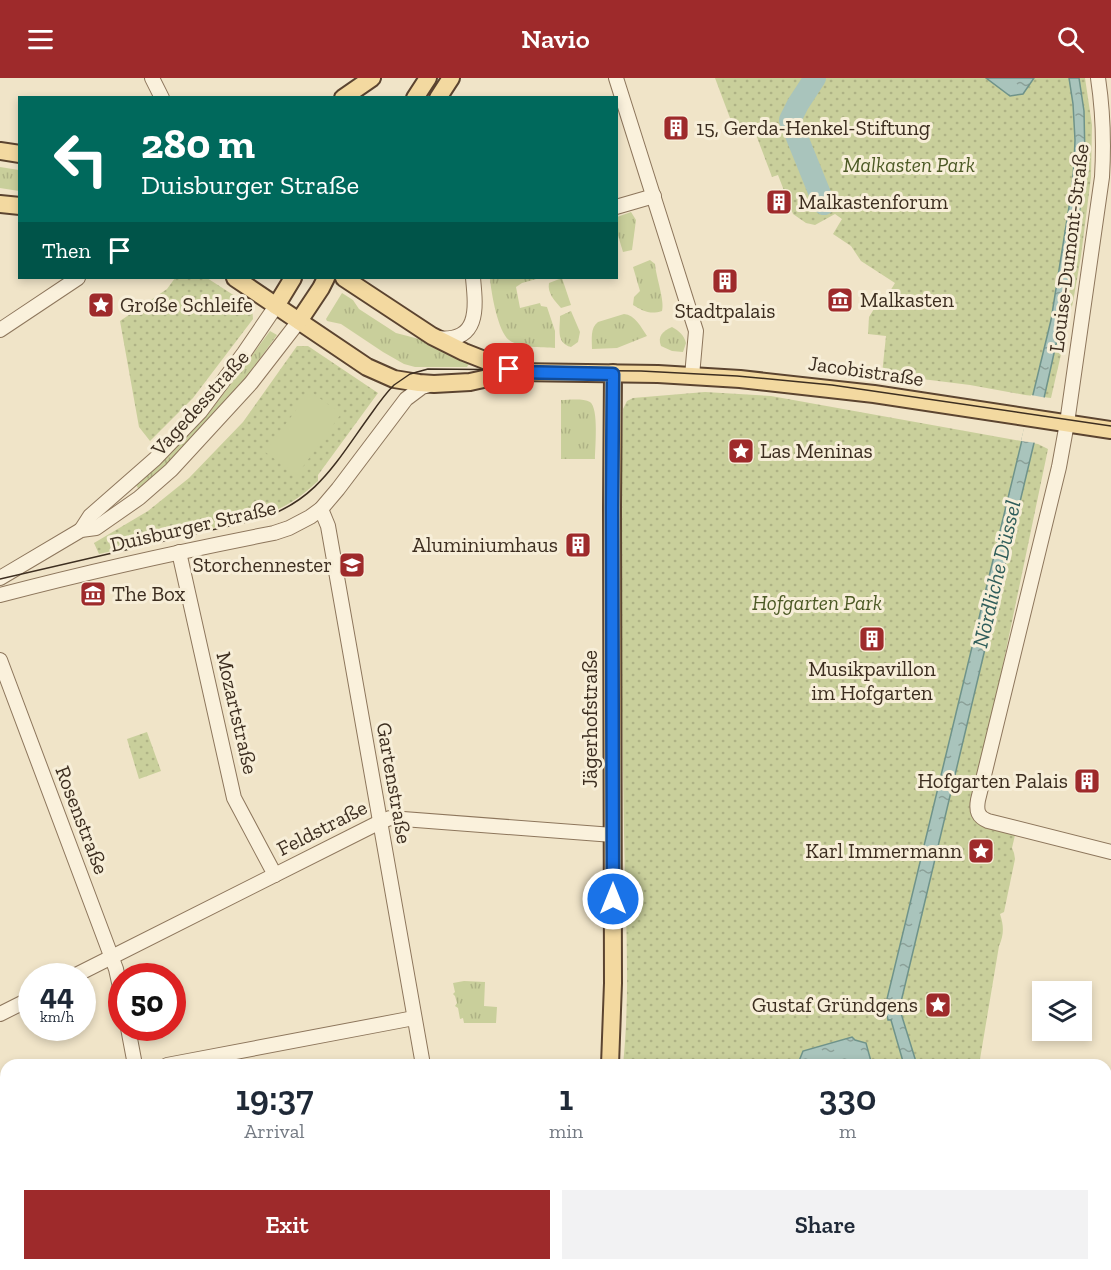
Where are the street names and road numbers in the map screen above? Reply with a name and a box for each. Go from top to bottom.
street label: Louise-Dumont-Straße [1043,142,1094,354]
street label: Vagedesstraße [145,344,254,462]
street label: Jacobistraße [807,350,925,391]
street label: Duisburger Straße [107,494,278,557]
street label: Mozartstraße [211,649,264,777]
street label: Jägerhofstraße [577,650,602,788]
street label: Gartenstraße [372,720,417,846]
street label: Rosenstraße [50,762,115,878]
street label: Feldstraße [273,794,371,861]

